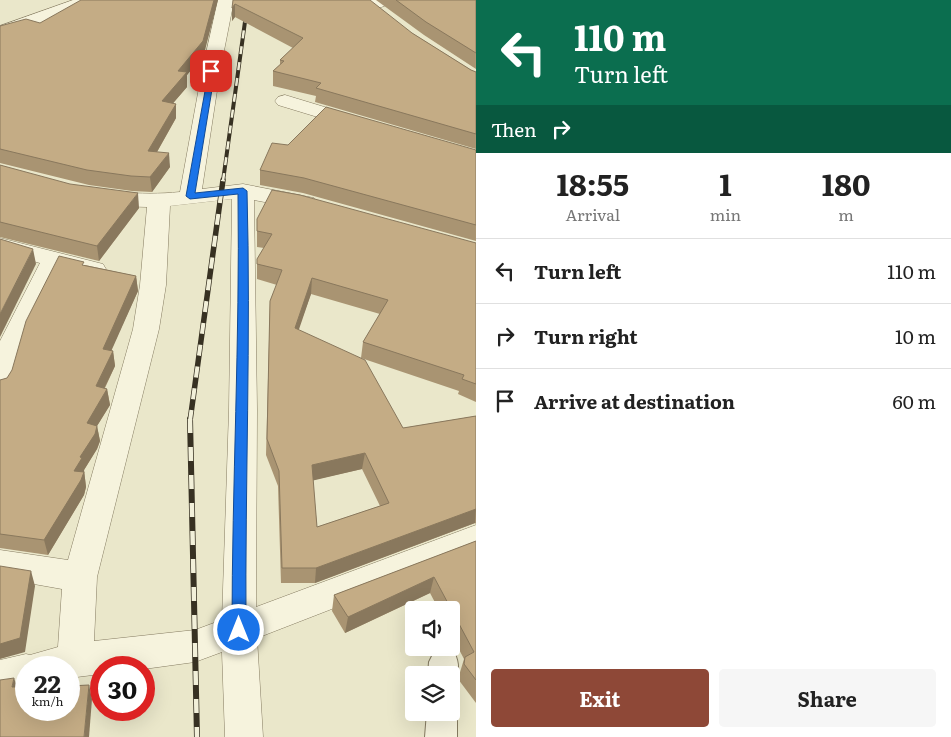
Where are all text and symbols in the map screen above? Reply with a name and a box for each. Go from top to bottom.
text: 110 m [574,10,666,62]
icon: left [491,20,556,85]
pin [190,50,232,92]
icon: arrive [197,57,225,85]
text: Turn left [574,57,668,90]
text: Then [491,115,537,143]
icon: right [547,115,575,143]
text: 18:55 [557,161,629,205]
text: 1 [719,161,732,205]
text: 180 [822,161,870,205]
text: Arrival [566,202,620,226]
text: min [710,202,741,226]
text: m [838,202,854,226]
icon: left [491,257,519,285]
text: Turn left [534,257,621,285]
text: 110 m [887,257,936,285]
icon: right [491,322,519,350]
text: Turn right [534,322,638,350]
text: 10 m [895,322,936,350]
icon: arrive [491,387,519,415]
text: Arrive at destination [534,387,735,415]
text: 60 m [893,387,936,415]
map controls [405,601,460,721]
button: sound [405,601,460,656]
position arrow [212,603,264,655]
speed limit sign: 30 [90,656,155,721]
text: 22 [34,664,61,701]
button: layers [405,666,460,721]
button: Exit [491,669,709,727]
button: Share [719,669,936,727]
text: km/h [32,692,63,710]

